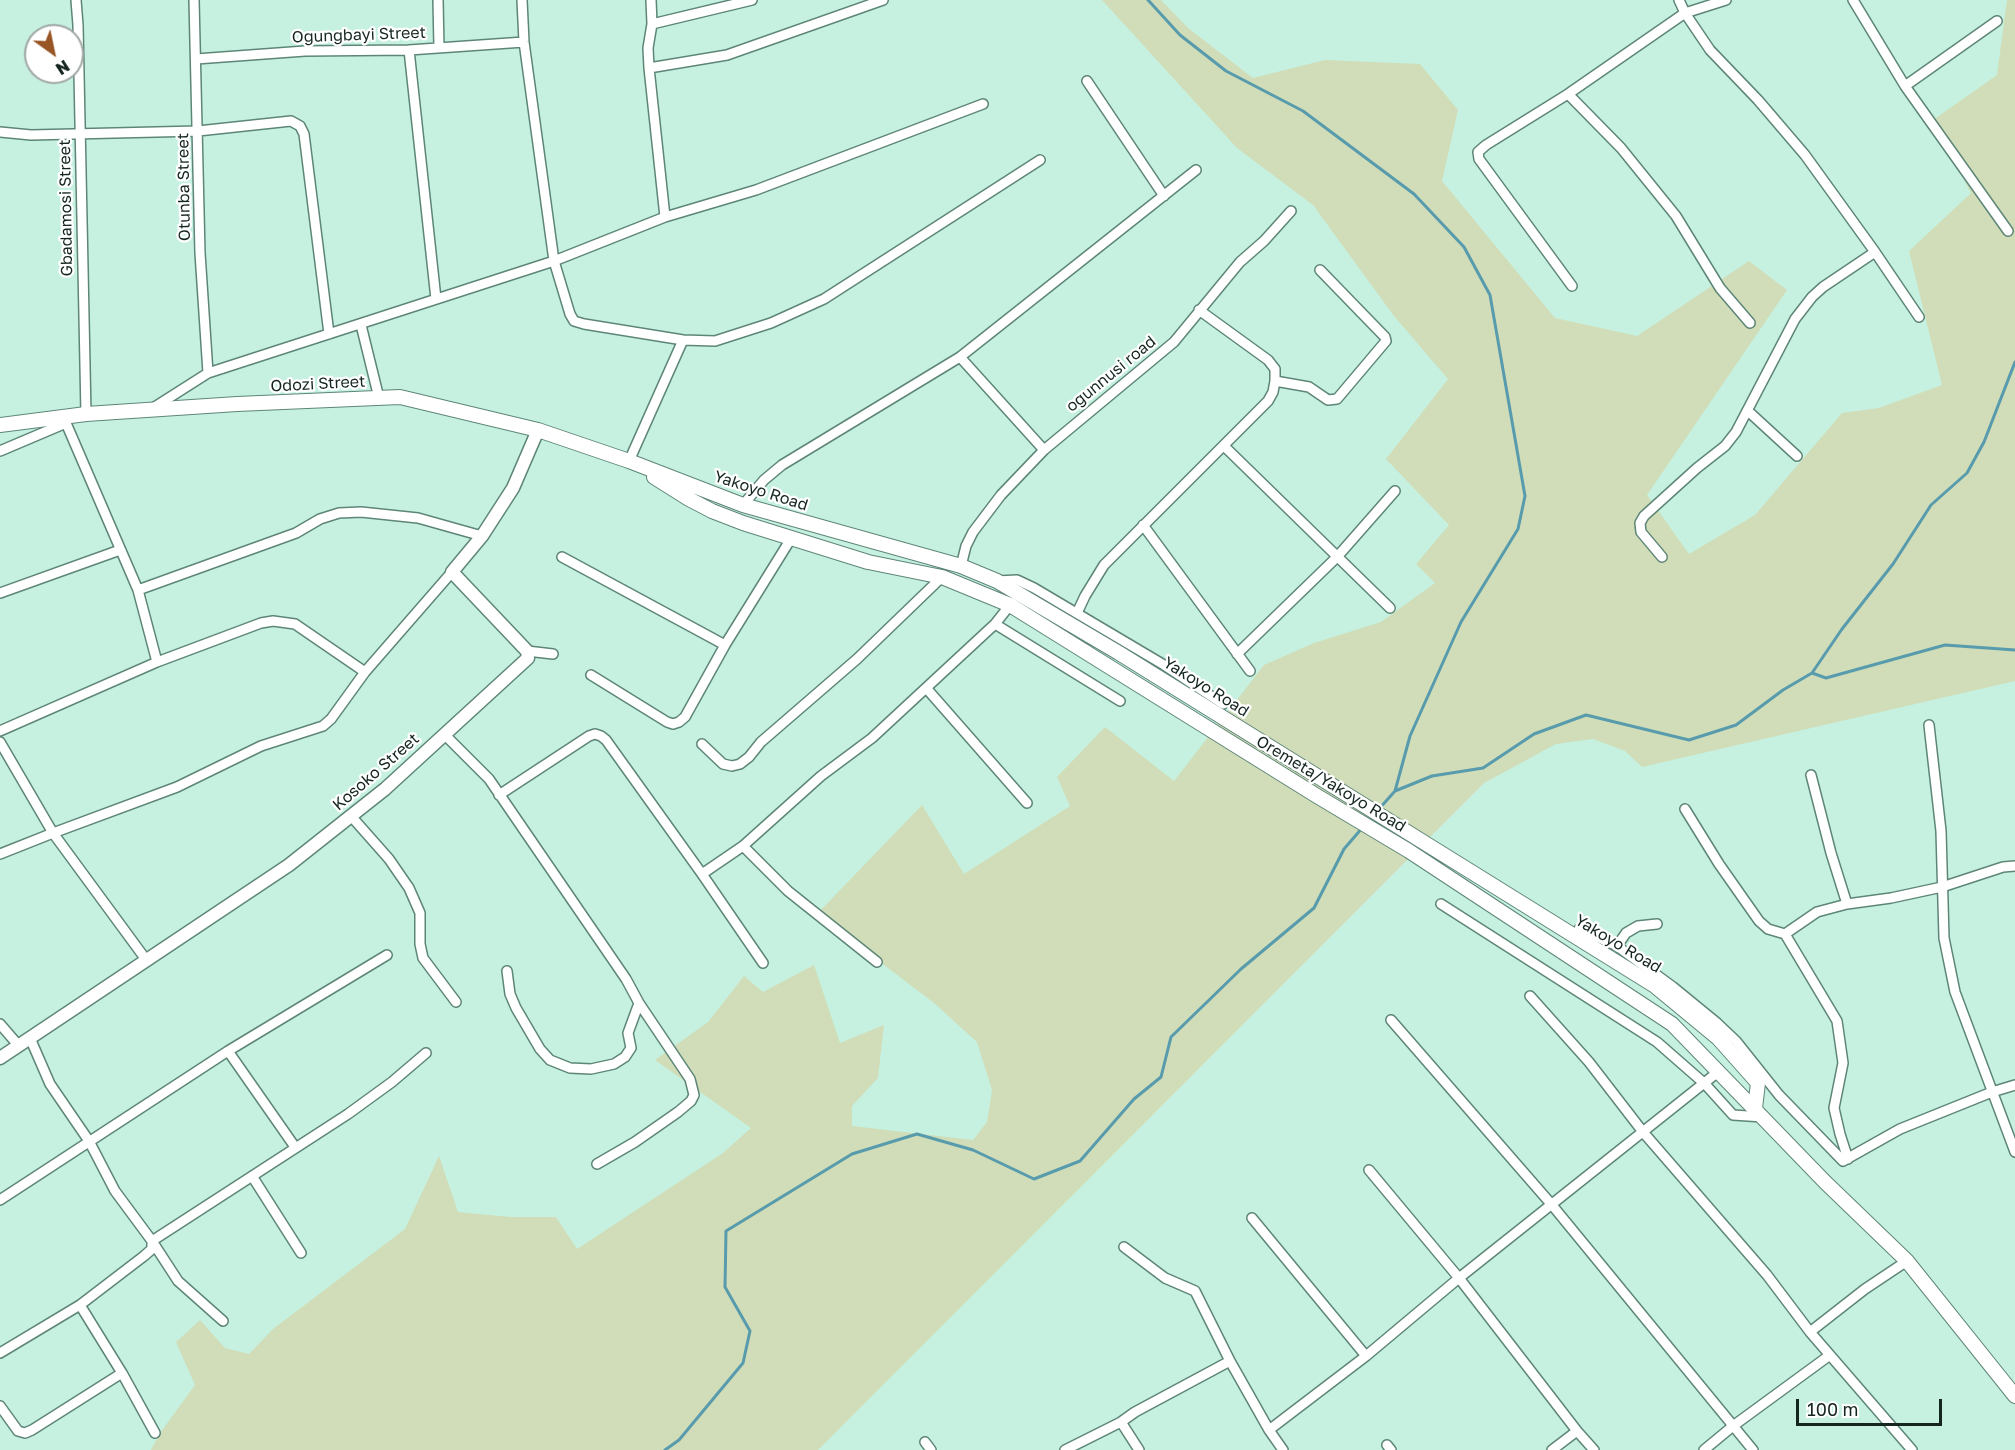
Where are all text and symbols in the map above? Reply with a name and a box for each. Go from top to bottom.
street label: Ogungbayi Street [292,23,426,47]
north arrow [24,24,84,84]
text: N [52,56,73,79]
street label: Otunba Street [173,133,195,241]
street label: Gbadamosi Street [55,139,77,277]
street label: ogunnusi road [1062,332,1160,416]
street label: Odozi Street [270,372,366,396]
street label: Yakoyo Road [712,467,810,515]
street label: Yakoyo Road [1160,653,1252,721]
street label: Kosoko Street [329,729,423,815]
street label: Oremeta/Yakoyo Road [1253,732,1409,836]
street label: Yakoyo Road [1571,911,1665,977]
scale bar [1799,1387,1944,1425]
text: 100 m [1807,1398,1858,1420]

